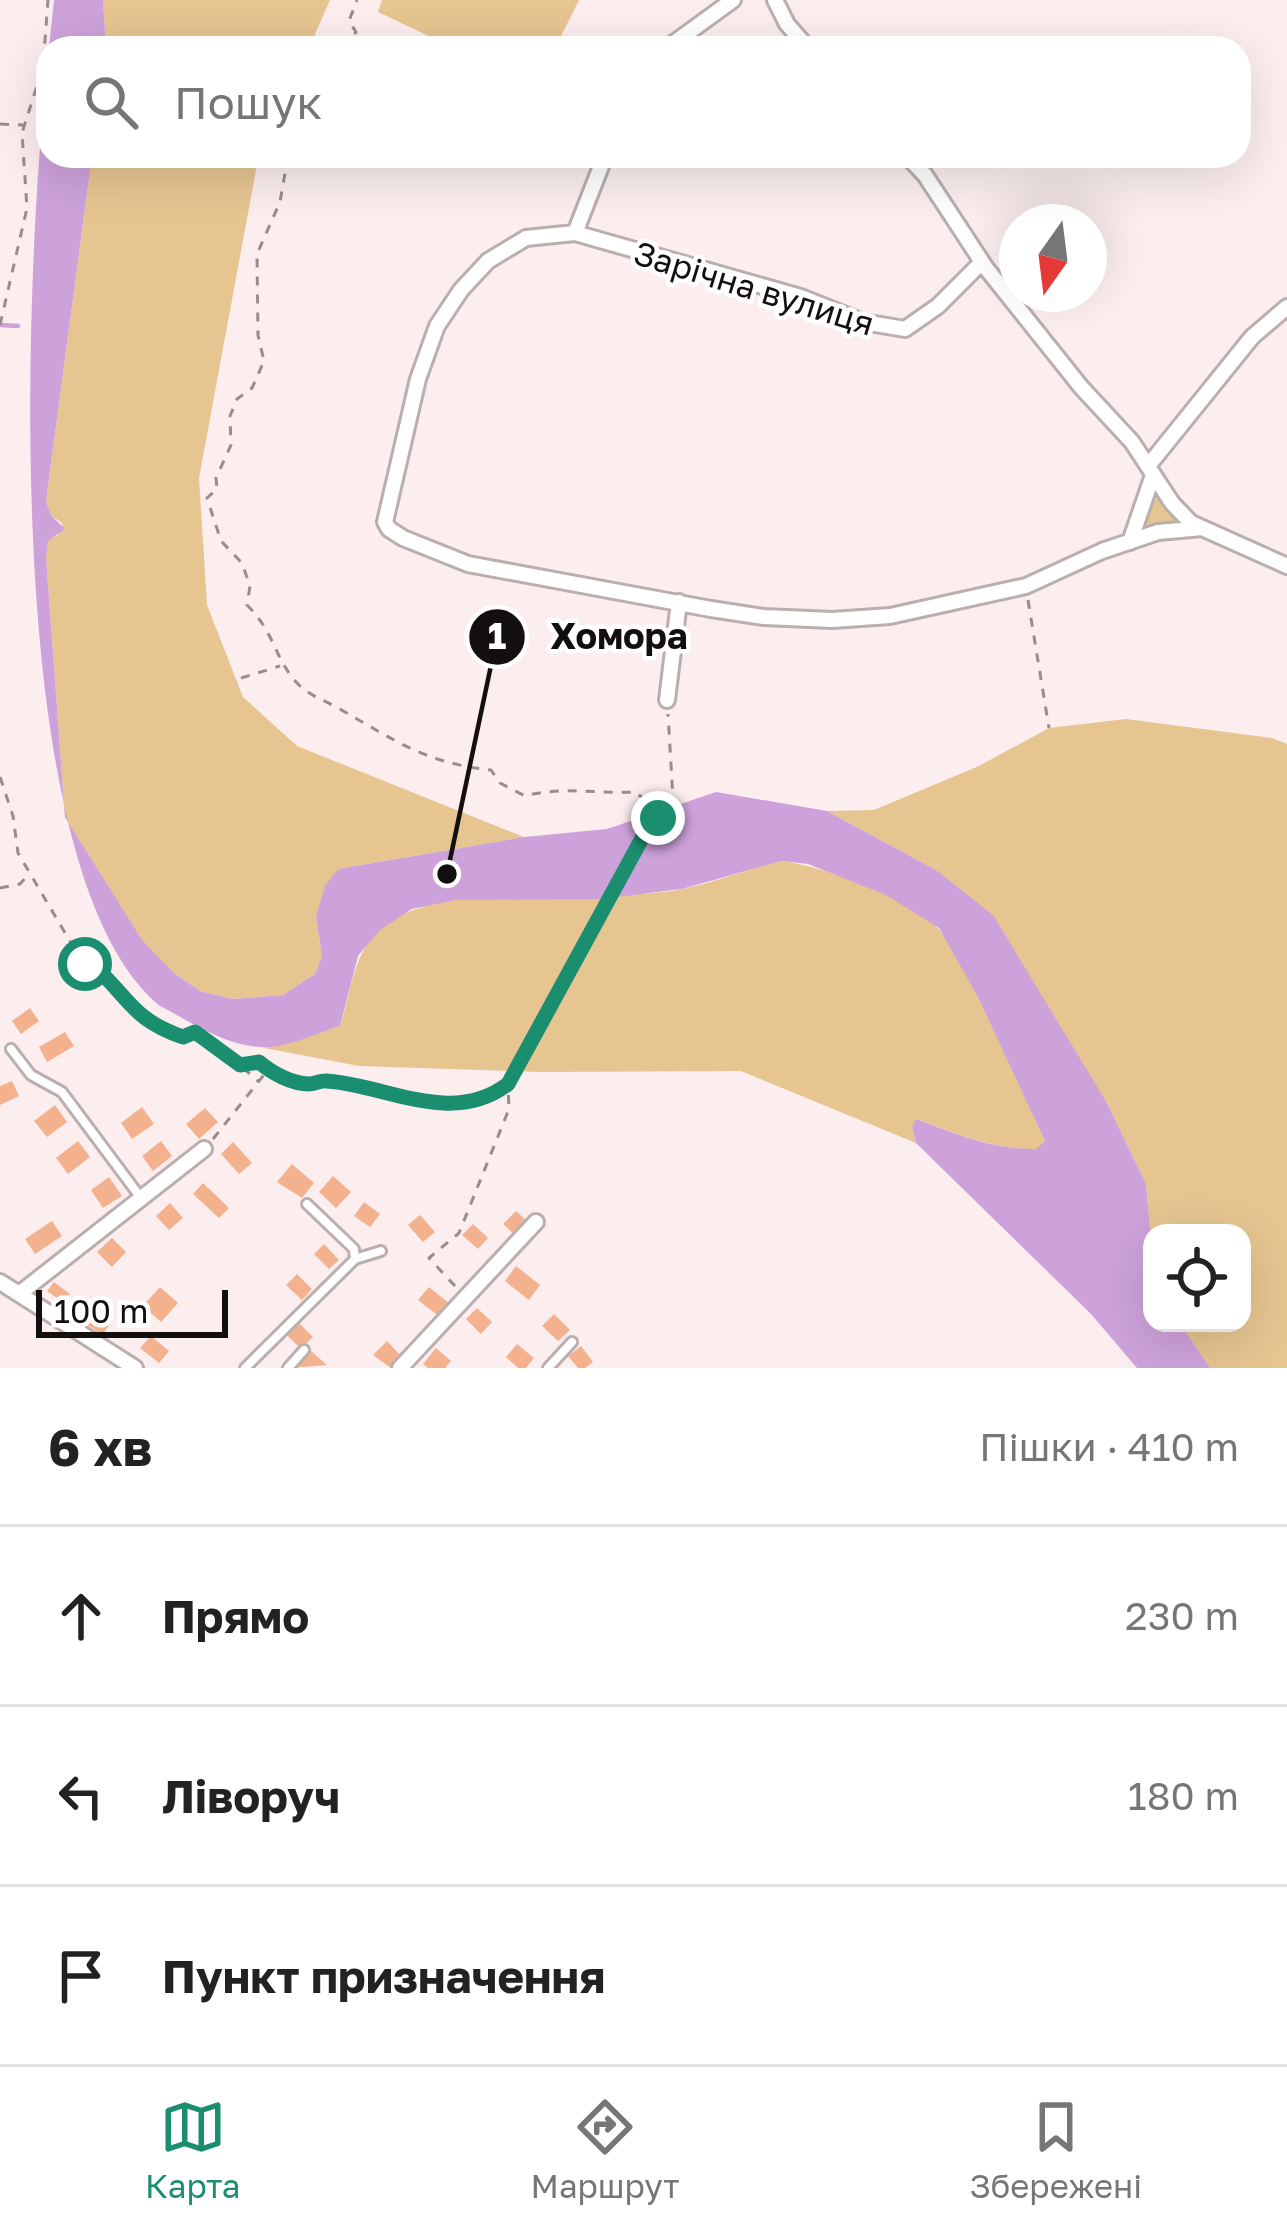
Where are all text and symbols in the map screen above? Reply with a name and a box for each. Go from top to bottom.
search box [36,36,1251,168]
icon: search [78,69,144,135]
text: Пошук [174,75,322,129]
north arrow [999,204,1107,312]
street label: Зарічна вулиця [629,232,879,343]
callout: Хомора [467,601,712,673]
text: 1 [488,614,506,657]
text: Хомора [550,614,688,657]
route end [631,791,685,845]
route start [58,937,112,991]
map controls [1143,1224,1251,1332]
button: locate [1143,1224,1251,1332]
scale bar [36,1284,228,1337]
text: 100 m [54,1291,148,1330]
text: 6 хв [48,1416,152,1477]
text: Пішки · 410 m [979,1423,1239,1470]
icon: ahead [48,1583,114,1649]
text: Прямо [162,1589,309,1643]
text: 230 m [1125,1592,1239,1639]
icon: left [48,1763,114,1829]
text: Ліворуч [162,1769,340,1823]
text: 180 m [1128,1772,1239,1819]
icon: arrive [48,1943,114,2009]
text: Пункт призначення [162,1949,605,2003]
tab: Карта [145,2094,241,2205]
tab: Маршрут [531,2094,680,2205]
tab: Збережені [969,2094,1142,2205]

